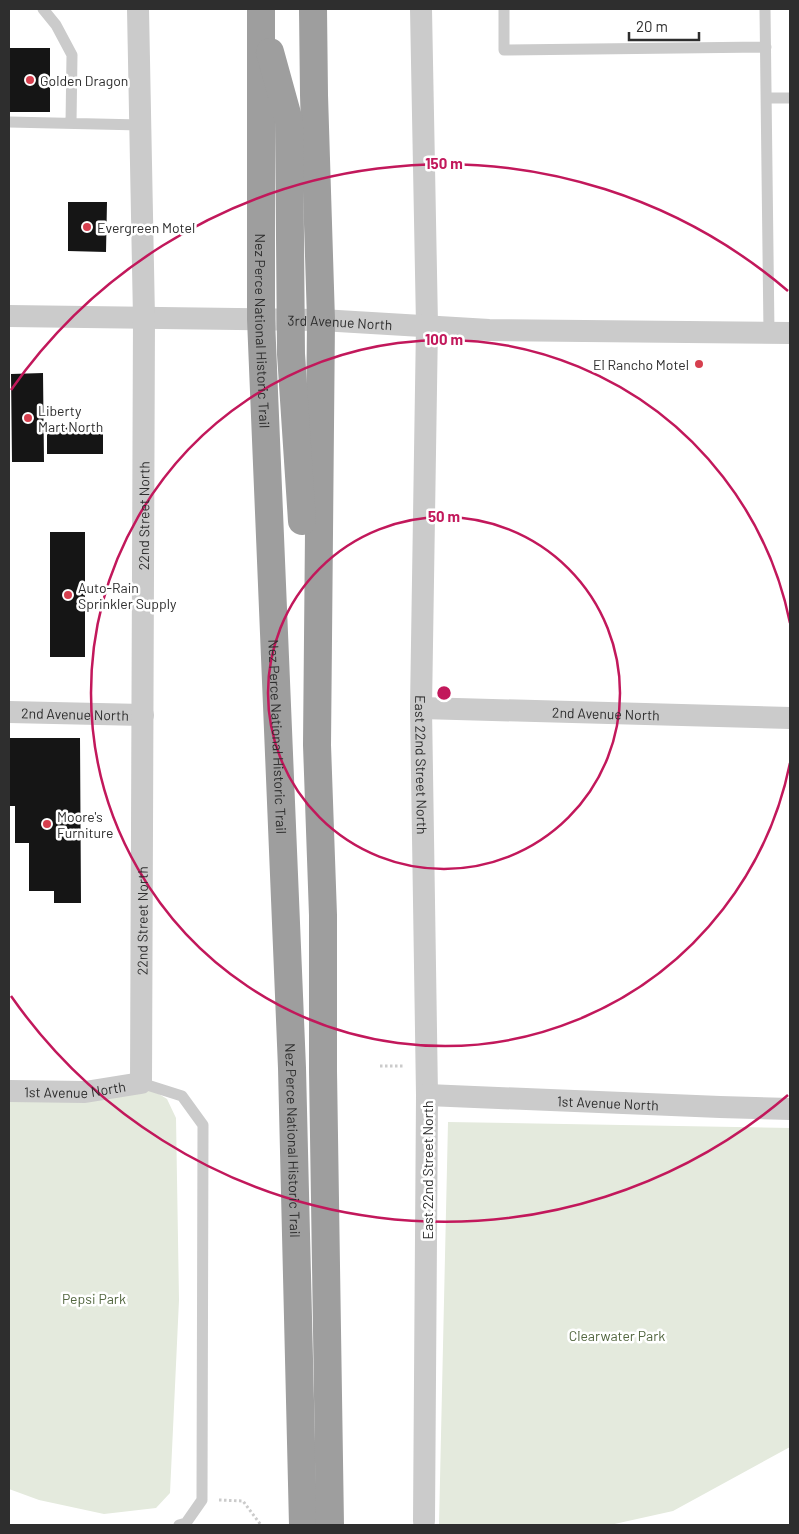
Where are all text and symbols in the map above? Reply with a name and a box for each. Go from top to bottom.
scale bar [629,10,699,42]
text: 20 m [636,17,668,35]
place label: Golden Dragon [40,72,128,89]
marker: Golden Dragon [24,74,36,86]
text: 150 m [425,154,463,172]
place label: Evergreen Motel [97,219,195,236]
marker: Evergreen Motel [81,221,93,233]
street label: Nez Perce National Historic Trail [253,234,274,429]
street label: 3rd Avenue North [287,311,393,333]
text: 100 m [425,330,463,348]
place label: El Rancho Motel [593,356,689,373]
marker: El Rancho Motel [693,358,705,370]
place label: Liberty Mart North [38,402,103,435]
marker: Liberty Mart North [22,412,34,424]
street label: 22nd Street North [135,461,152,570]
text: 50 m [428,507,460,525]
place label: Auto-Rain Sprinkler Supply [78,579,177,612]
marker: Auto-Rain Sprinkler Supply [62,589,74,601]
street label: Nez Perce National Historic Trail [266,639,291,834]
centre of rings [435,684,453,702]
street label: East 22nd Street North [412,695,431,835]
street label: 2nd Avenue North [552,703,660,723]
street label: 2nd Avenue North [21,704,129,723]
place label: Moore's Furniture [57,808,114,841]
marker: Moore's Furniture [41,818,53,830]
street label: 22nd Street North [133,866,150,975]
street label: Nez Perce National Historic Trail [282,1043,305,1238]
street label: 1st Avenue North [24,1077,127,1101]
street label: 1st Avenue North [557,1092,659,1113]
street label: East 22nd Street North [419,1100,436,1240]
park label: Pepsi Park [62,1290,126,1307]
park label: Clearwater Park [569,1327,665,1344]

